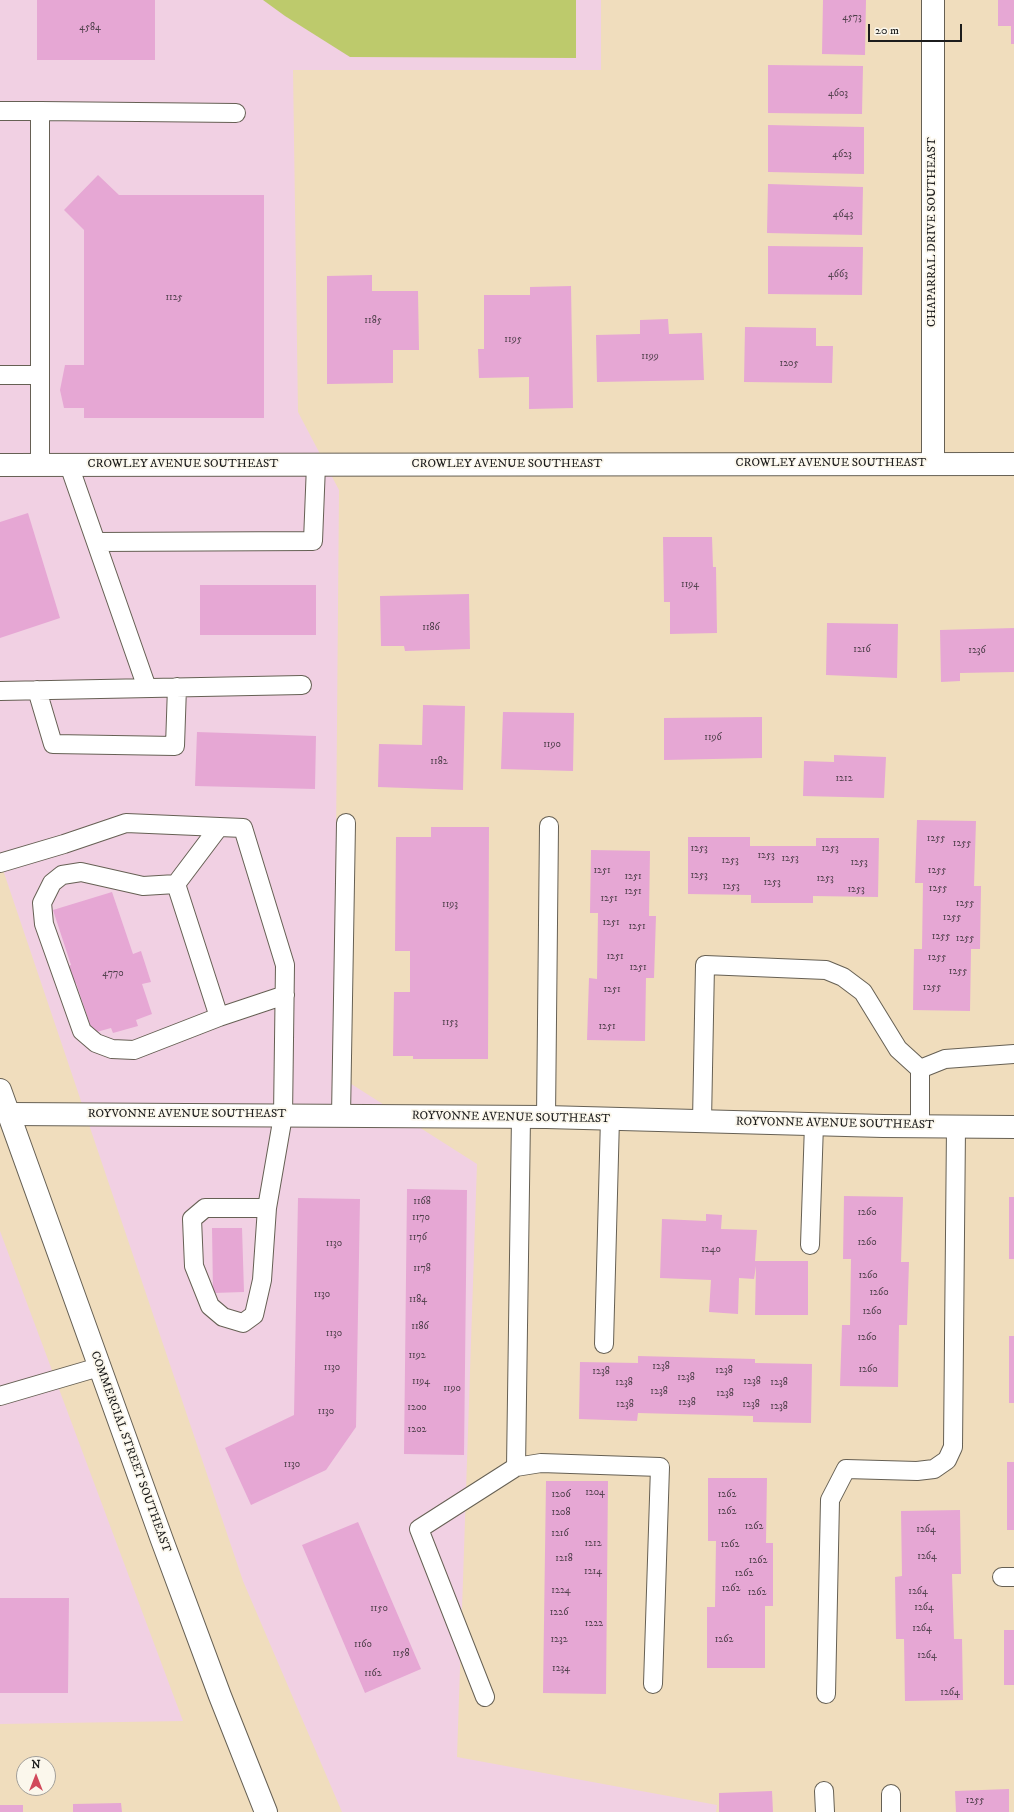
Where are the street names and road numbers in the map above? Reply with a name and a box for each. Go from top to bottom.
street label: CHAPARRAL DRIVE SOUTHEAST [926,137,940,327]
street label: CROWLEY AVENUE SOUTHEAST [736,457,926,471]
street label: CROWLEY AVENUE SOUTHEAST [88,458,278,472]
street label: CROWLEY AVENUE SOUTHEAST [412,458,602,472]
street label: ROYVONNE AVENUE SOUTHEAST [88,1108,286,1122]
street label: ROYVONNE AVENUE SOUTHEAST [412,1109,610,1127]
street label: ROYVONNE AVENUE SOUTHEAST [736,1115,934,1133]
street label: COMMERCIAL STREET SOUTHEAST [87,1349,173,1555]

